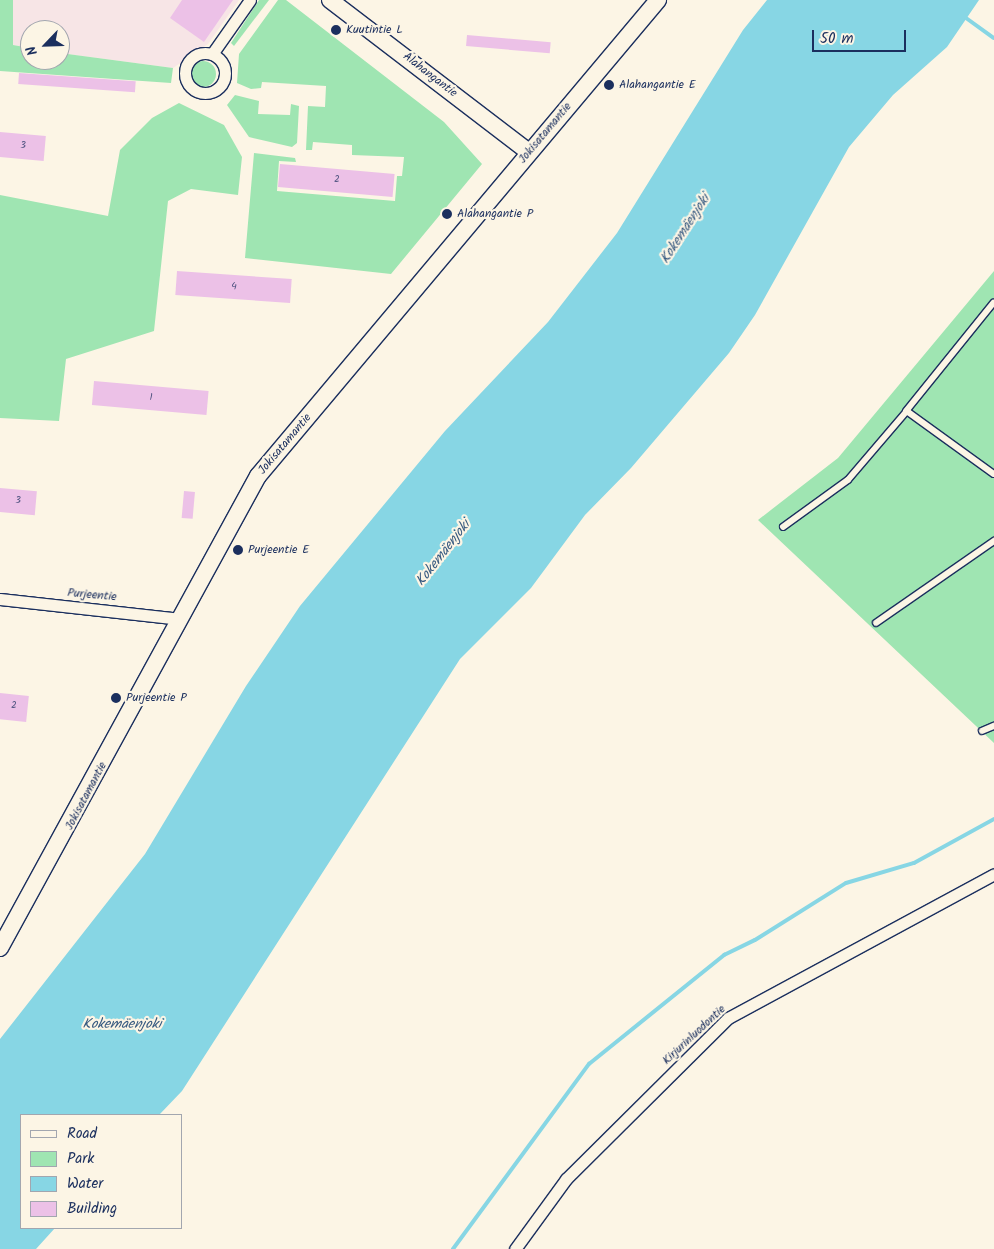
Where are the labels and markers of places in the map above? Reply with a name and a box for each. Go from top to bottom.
place label: Kuutintie L [346,23,403,37]
marker: Kuutintie L [330,24,342,36]
place label: Alahangantie E [619,78,696,92]
marker: Alahangantie E [603,79,615,91]
place label: Alahangantie P [457,207,533,221]
marker: Alahangantie P [441,208,453,220]
place label: Purjeentie E [248,543,309,557]
marker: Purjeentie E [232,544,244,556]
place label: Purjeentie P [126,691,187,705]
marker: Purjeentie P [110,692,122,704]

